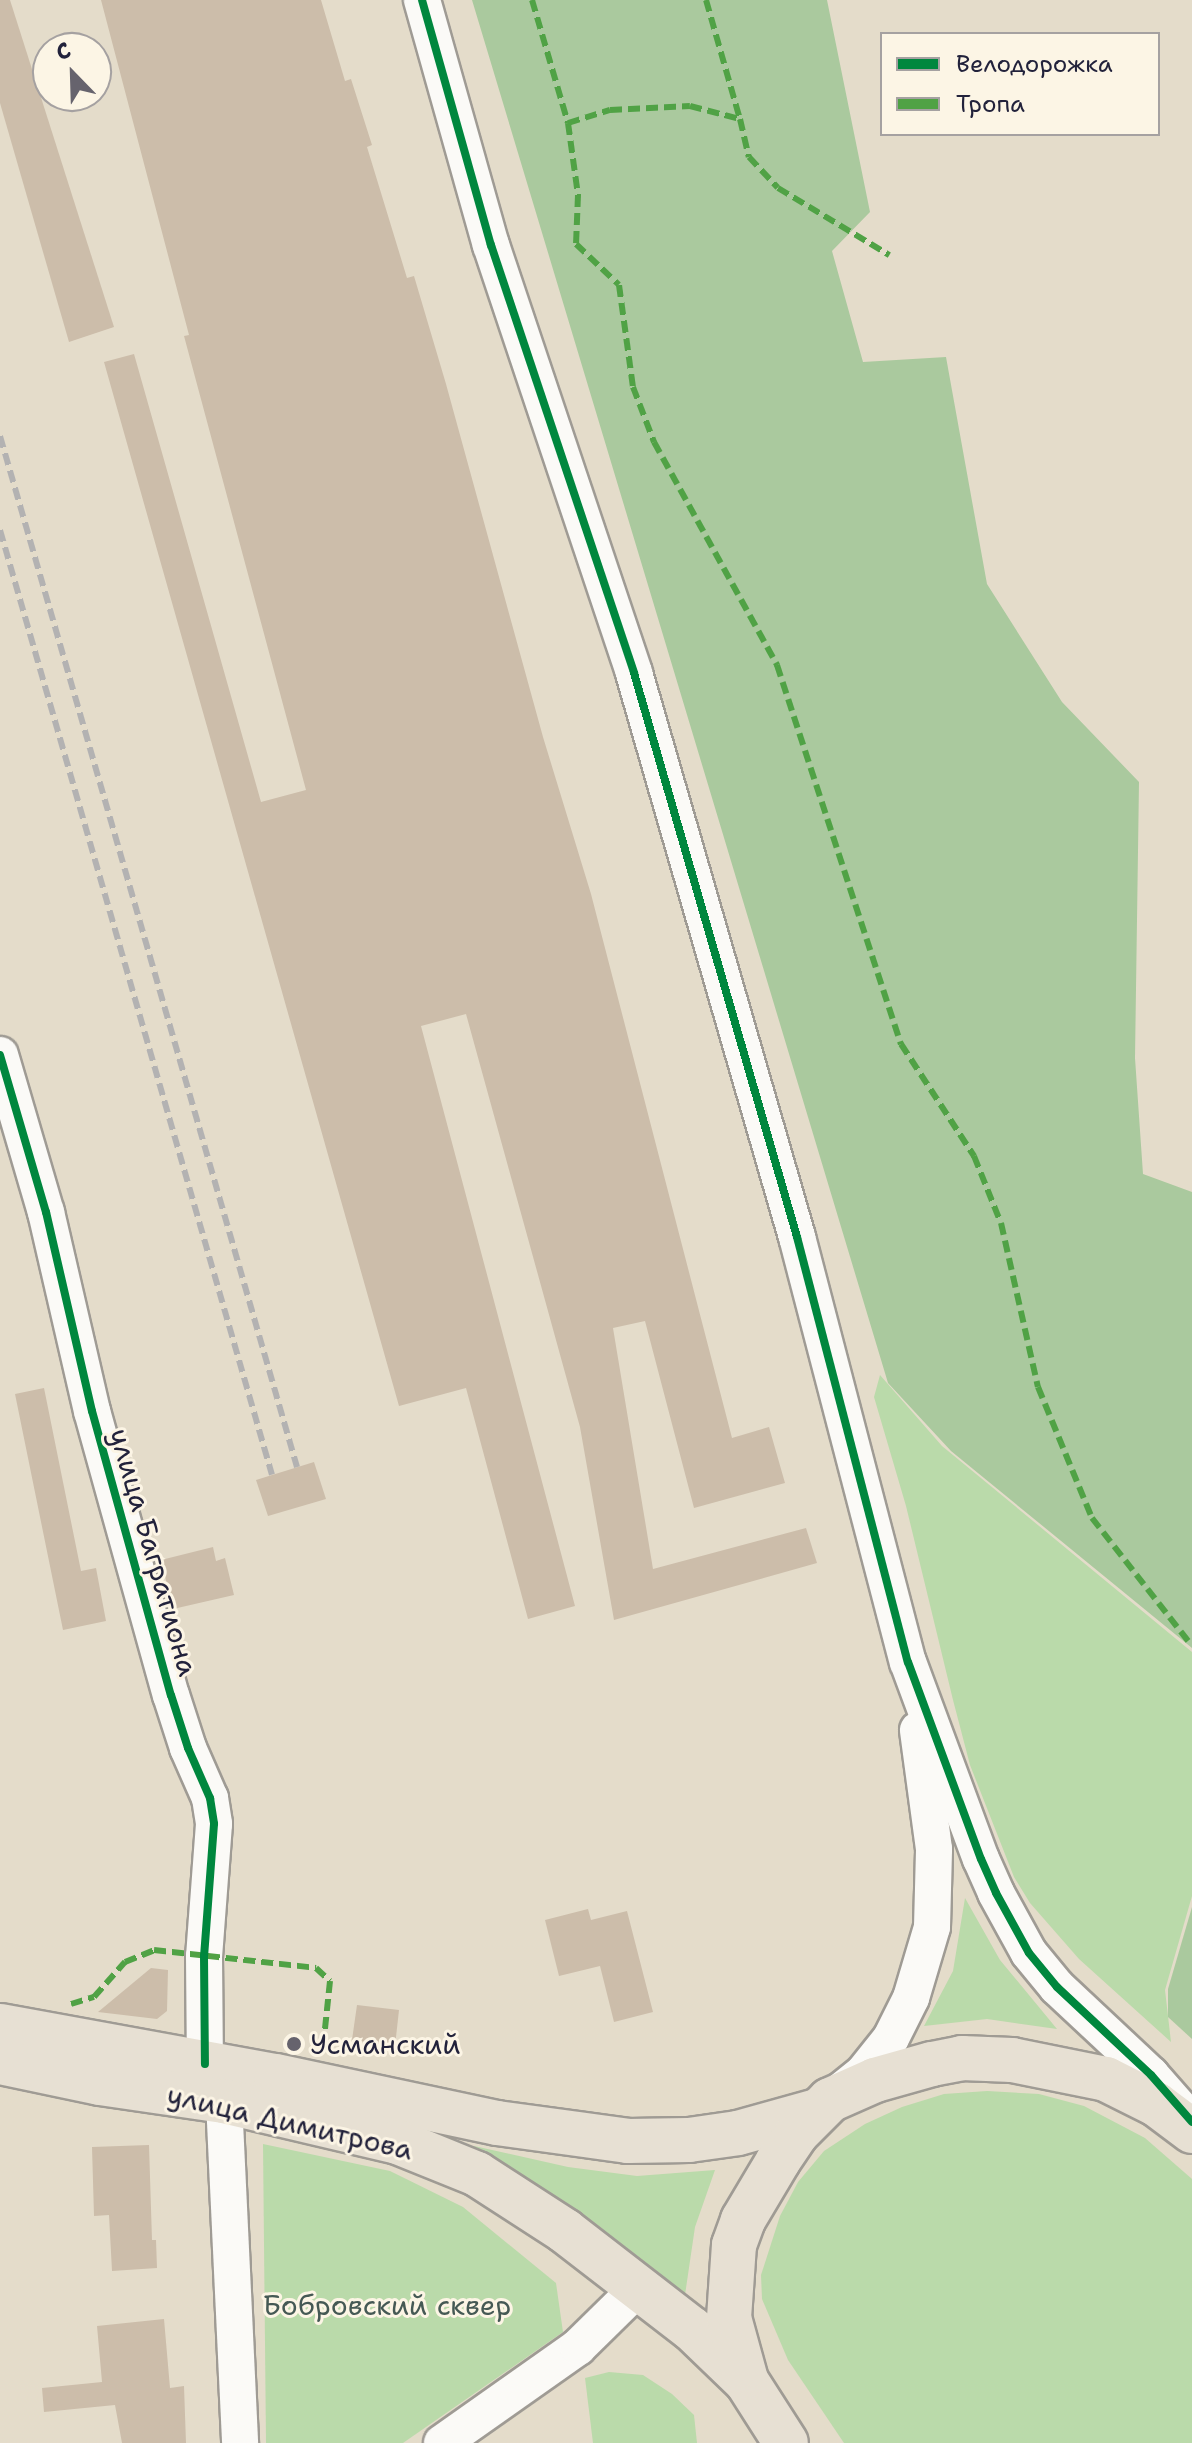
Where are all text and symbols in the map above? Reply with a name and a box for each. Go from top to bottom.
north arrow [32,32,112,112]
legend [880,32,1160,136]
text: С [51,35,75,67]
text: Велодорожка [956,48,1113,80]
text: Тропа [956,88,1025,120]
street label: улица Багратиона [103,1424,205,1680]
place label: Усманский [310,2027,460,2061]
marker: Усманский [285,2035,303,2053]
street label: улица Димитрова [164,2077,416,2167]
park label: Бобровский сквер [263,2288,511,2322]

